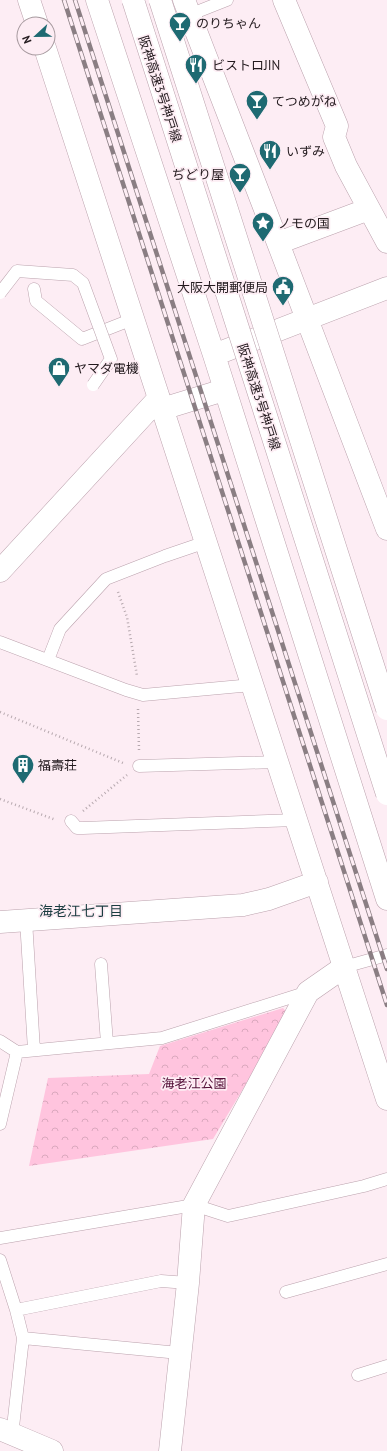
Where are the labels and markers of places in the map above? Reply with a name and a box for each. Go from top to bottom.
bar icon: のりちゃん [167,10,193,43]
place label: のりちゃん [196,15,261,32]
restaurant icon: ビストロJIN [183,52,209,85]
place label: ビストロJIN [212,57,280,74]
bar icon: てつめがね [244,88,270,121]
place label: てつめがね [272,93,337,110]
restaurant icon: いずみ [257,138,283,171]
place label: いずみ [286,143,325,160]
bar icon: ぢどり屋 [227,161,253,194]
place label: ぢどり屋 [172,166,224,183]
place icon: ノモの国 [250,210,276,243]
place label: ノモの国 [278,215,330,232]
public building icon: 大阪大開郵便局 [270,274,296,307]
place label: 大阪大開郵便局 [177,279,268,296]
shop icon: ヤマダ電機 [46,355,72,388]
place label: ヤマダ電機 [74,360,139,377]
building icon: 福壽荘 [10,752,36,785]
place label: 福壽荘 [38,757,77,774]

